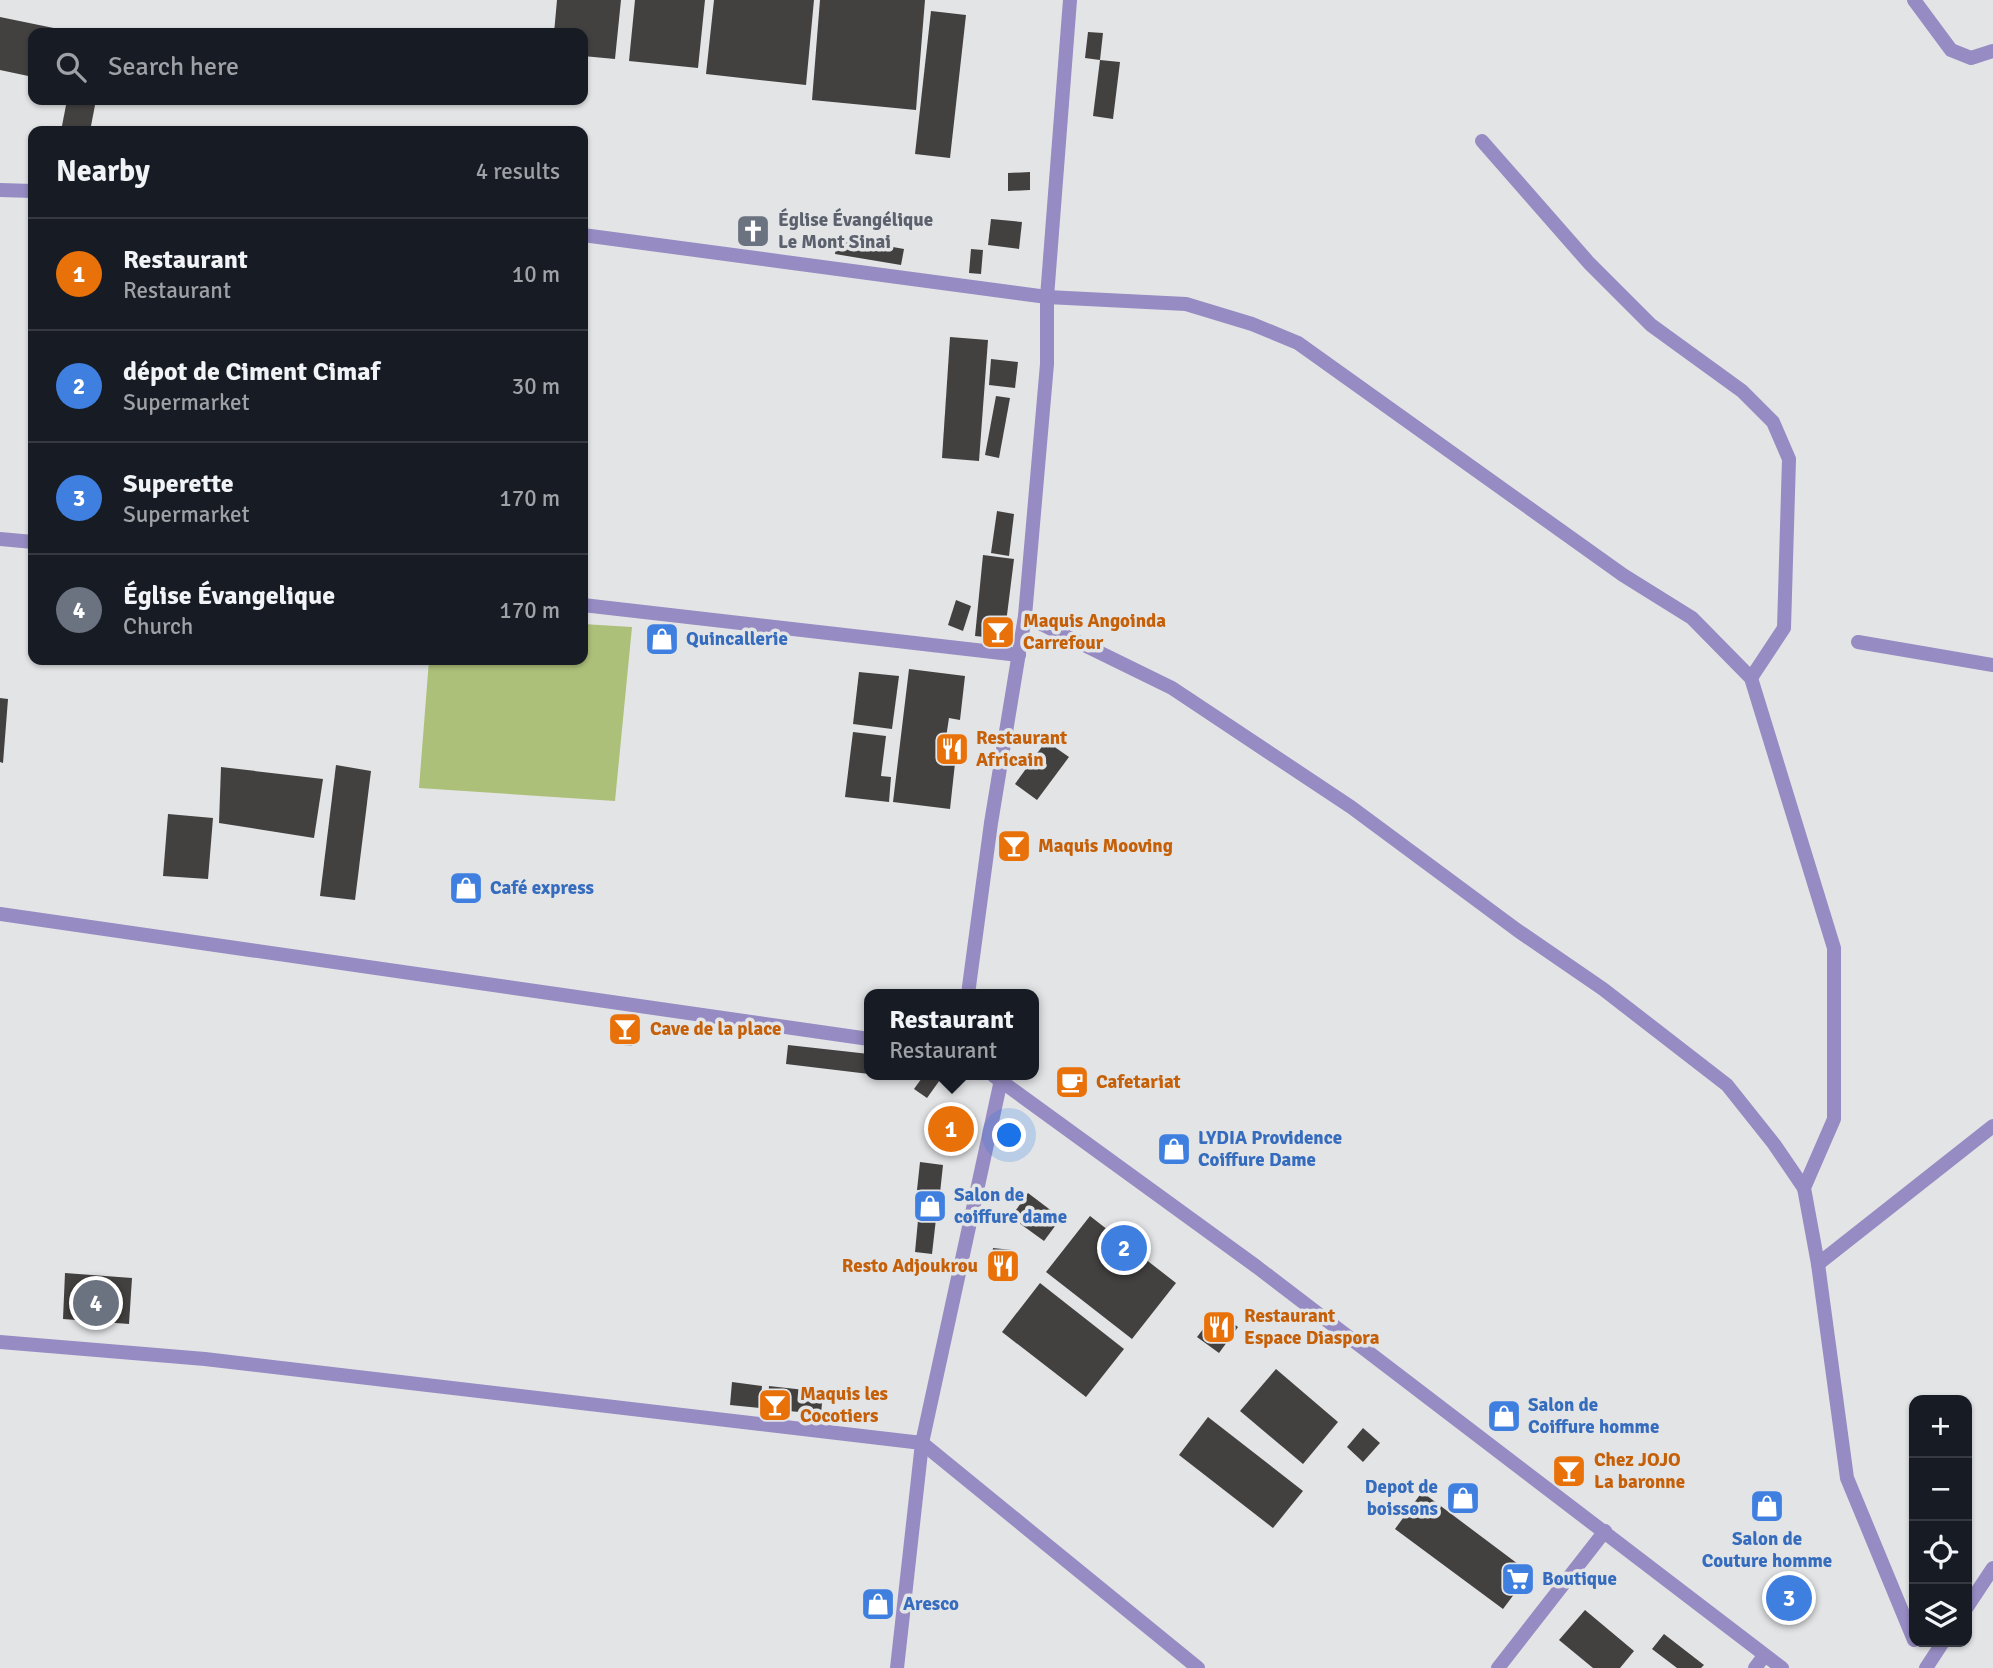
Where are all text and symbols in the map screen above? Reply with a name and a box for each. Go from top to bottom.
search box [28,28,588,105]
icon: search [52,48,90,86]
text: Search here [108,51,239,83]
text: Nearby [56,153,150,190]
text: 4 results [476,157,560,186]
place label: Église Évangélique Le Mont Sinai [778,208,933,254]
church icon: Église Évangélique Le Mont Sinai [734,212,772,250]
text: Restaurant [123,244,248,276]
text: 1 [73,260,85,289]
text: 10 m [512,260,560,289]
text: Restaurant [123,276,231,305]
text: dépot de Ciment Cimaf [123,356,380,388]
text: 2 [73,372,85,401]
text: 30 m [512,372,560,401]
text: Supermarket [123,388,250,417]
text: Superette [123,468,234,500]
text: 3 [73,484,85,513]
text: 170 m [499,484,560,513]
text: Supermarket [123,500,250,529]
text: Église Évangelique [123,580,335,612]
text: 4 [73,596,85,625]
text: 170 m [499,596,560,625]
place label: Maquis Angoinda Carrefour [1023,609,1166,655]
text: Church [123,612,193,641]
bar icon: Maquis Angoinda Carrefour [979,613,1017,651]
shop icon: Quincallerie [643,620,681,658]
place label: Quincallerie [686,627,788,651]
place label: Restaurant Africain [976,726,1067,772]
restaurant icon: Restaurant Africain [933,730,971,768]
bar icon: Maquis Mooving [995,827,1033,865]
place label: Maquis Mooving [1038,834,1173,858]
shop icon: Café express [447,869,485,907]
place label: Café express [490,876,594,900]
popup [864,989,1039,1080]
text: Restaurant [889,1004,1014,1036]
bar icon: Cave de la place [606,1010,644,1048]
place label: Cave de la place [650,1017,782,1041]
text: Restaurant [889,1036,997,1065]
cafe icon: Cafetariat [1053,1063,1091,1101]
place label: Cafetariat [1096,1070,1181,1094]
pin: 1 [928,1103,974,1155]
your location [992,1118,1026,1152]
place label: LYDIA Providence Coiffure Dame [1198,1126,1342,1172]
shop icon: LYDIA Providence Coiffure Dame [1155,1130,1193,1168]
place label: Salon de coiffure dame [954,1183,1067,1229]
shop icon: Salon de coiffure dame [911,1187,949,1225]
pin: 2 [1101,1222,1147,1274]
restaurant icon: Resto Adjoukrou [984,1247,1022,1285]
place label: Resto Adjoukrou [842,1254,978,1278]
pin: 4 [73,1277,119,1329]
place label: Restaurant Espace Diaspora [1244,1304,1380,1350]
restaurant icon: Restaurant Espace Diaspora [1200,1308,1238,1346]
place label: Maquis les Cocotiers [800,1382,888,1428]
bar icon: Maquis les Cocotiers [756,1386,794,1424]
place label: Salon de Coiffure homme [1528,1393,1659,1439]
map controls [1909,1395,1972,1647]
button: + [1909,1395,1972,1458]
shop icon: Salon de Coiffure homme [1485,1397,1523,1435]
place label: Chez JOJO La baronne [1594,1448,1685,1494]
bar icon: Chez JOJO La baronne [1550,1452,1588,1490]
button: − [1909,1458,1972,1521]
place label: Depot de boissons [1365,1475,1438,1521]
shop icon: Depot de boissons [1444,1479,1482,1517]
shop icon: Salon de Couture homme [1748,1487,1786,1525]
button: locate [1909,1521,1972,1584]
place label: Salon de Couture homme [1702,1527,1832,1573]
supermarket icon: Boutique [1499,1560,1537,1598]
place label: Boutique [1542,1567,1617,1591]
pin: 3 [1766,1572,1812,1624]
button: layers [1909,1584,1972,1647]
shop icon: Aresco [859,1585,897,1623]
place label: Aresco [903,1592,959,1616]

